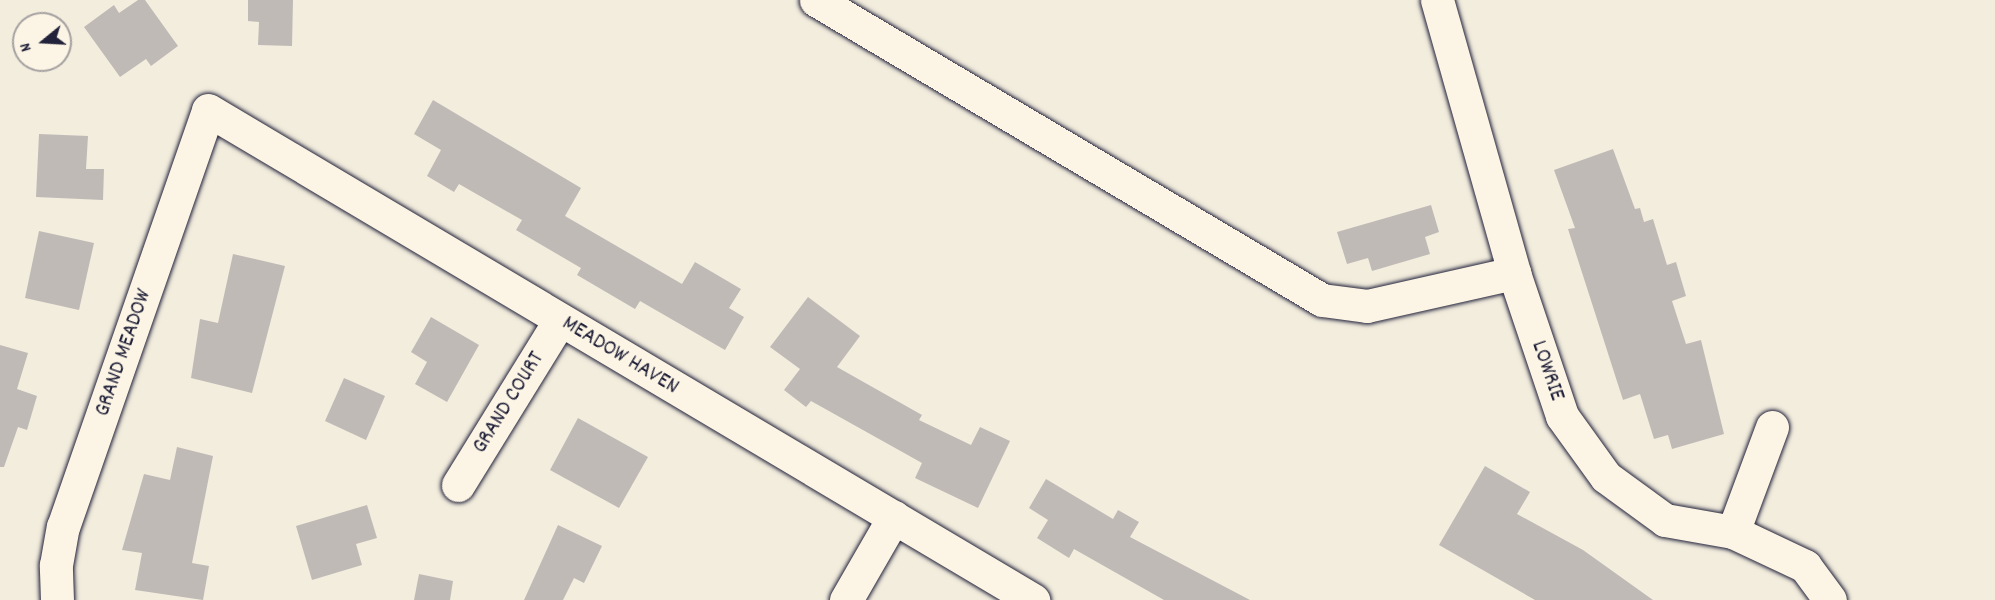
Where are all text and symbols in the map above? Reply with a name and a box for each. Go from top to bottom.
north arrow [12,12,72,72]
text: N [14,40,38,54]
street label: GRAND MEADOW [90,286,158,420]
street label: MEADOW HAVEN [557,311,683,401]
street label: LOWRIE [1524,337,1570,405]
street label: GRAND COURT [467,347,551,459]

